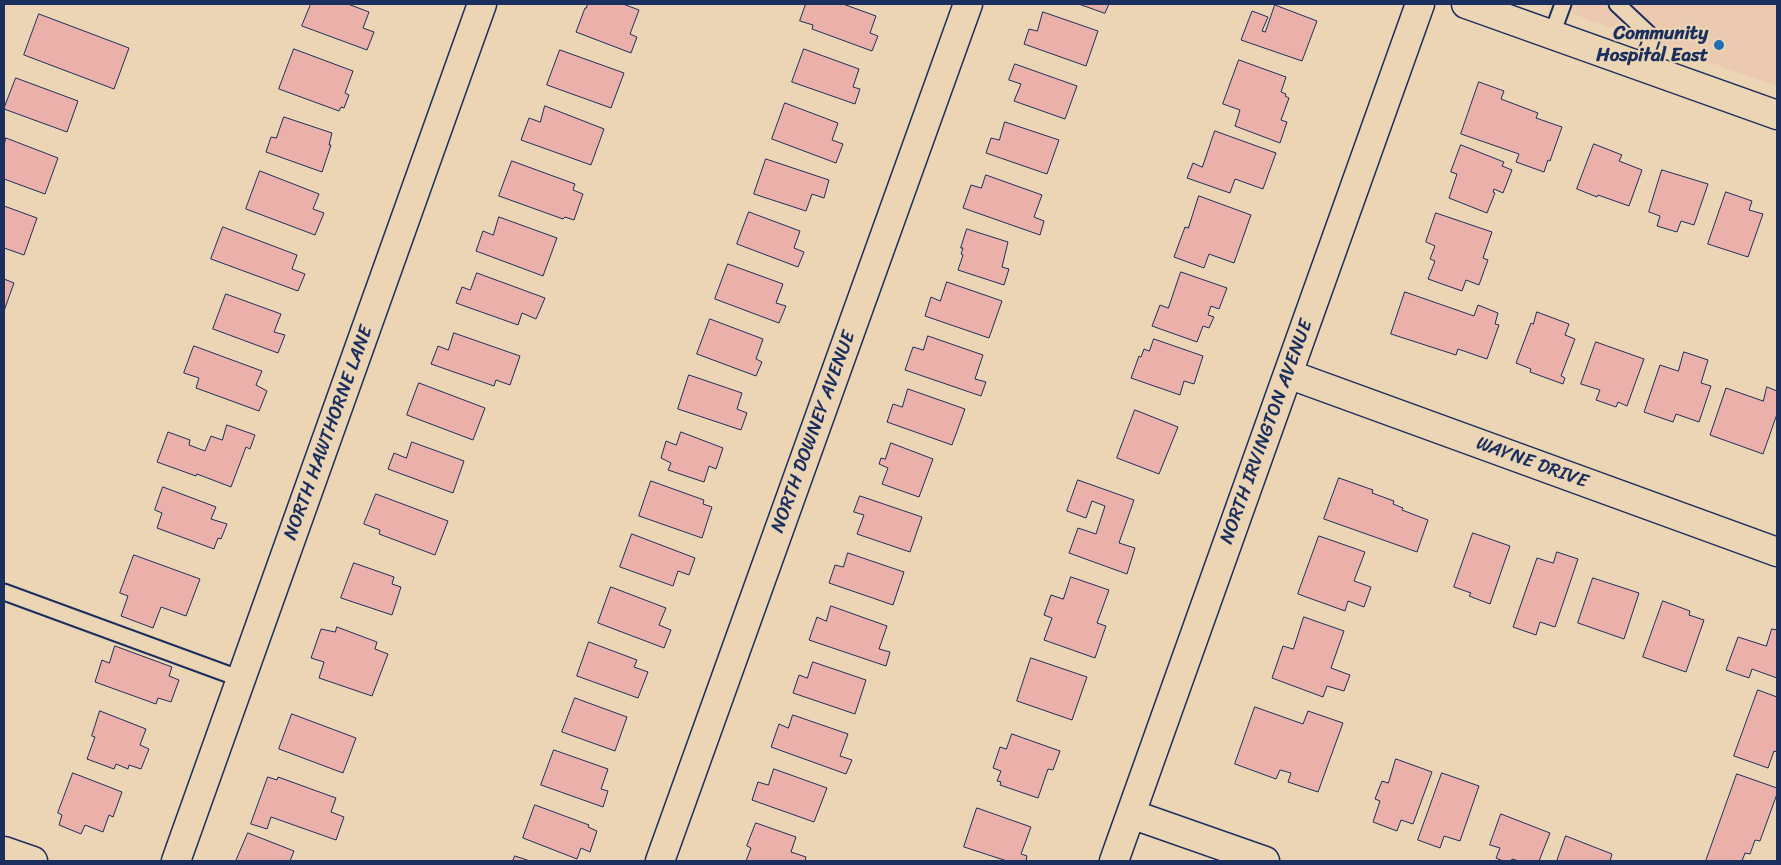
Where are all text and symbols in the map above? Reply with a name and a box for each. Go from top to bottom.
place label: Community Hospital East [1596,23,1708,67]
marker: Community Hospital East [1712,38,1726,52]
street label: NORTH IRVINGTON AVENUE [1216,317,1318,547]
street label: NORTH HAWTHORNE LANE [280,323,378,543]
street label: NORTH DOWNEY AVENUE [767,328,861,536]
street label: WAYNE DRIVE [1473,432,1591,494]

